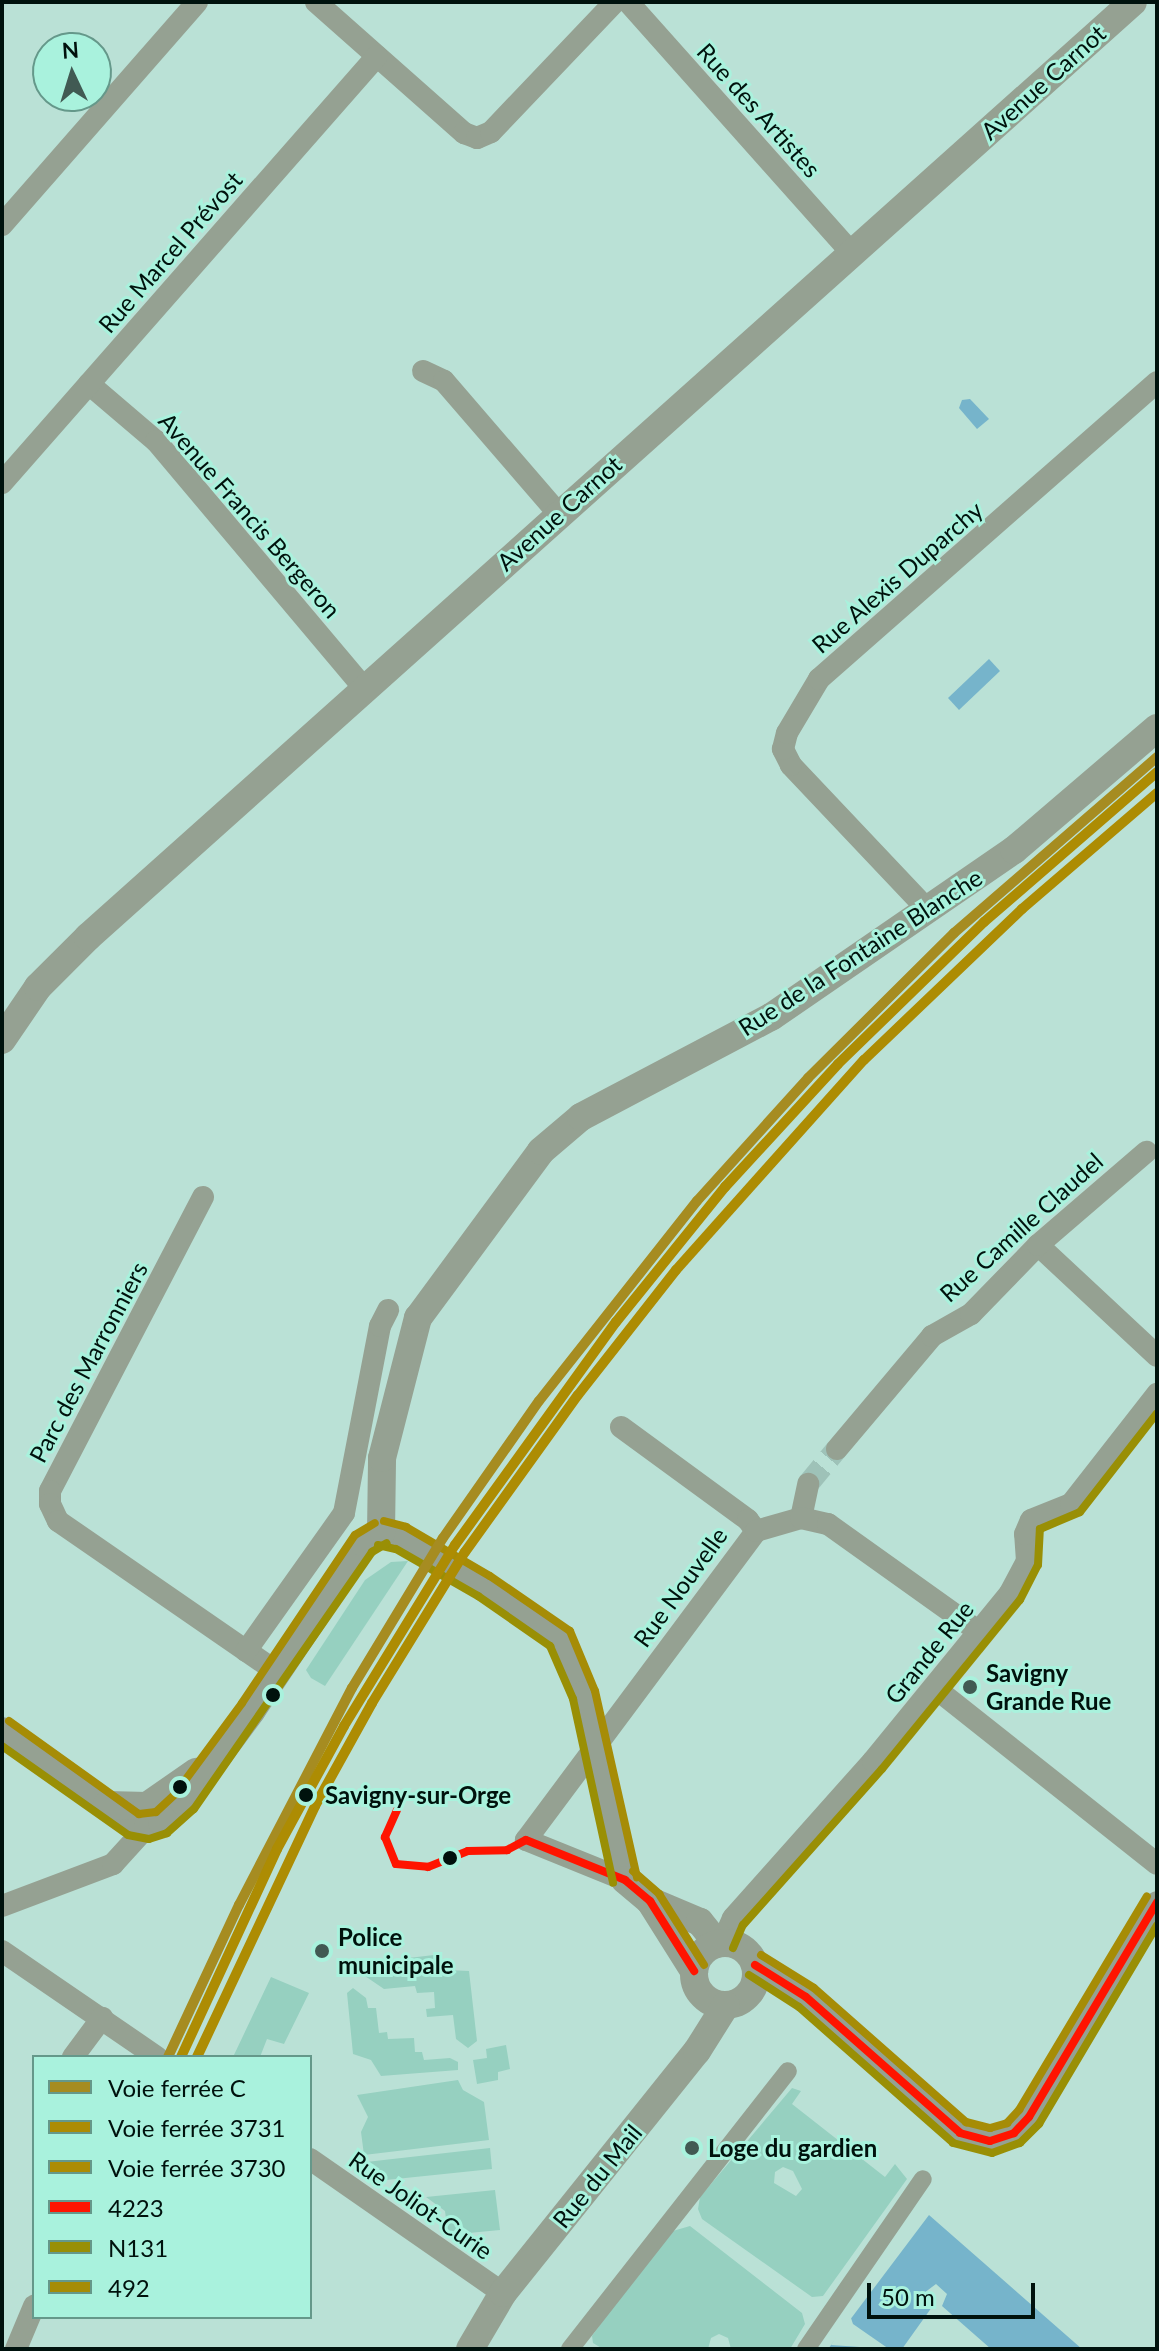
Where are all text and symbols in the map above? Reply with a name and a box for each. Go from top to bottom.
street label: Avenue Carnot [975,19,1111,145]
north arrow [32,32,112,112]
text: N [61,35,80,64]
street label: Rue des Artistes [691,37,827,183]
street label: Rue Marcel Prévost [92,166,248,338]
street label: Avenue Francis Bergeron [153,407,347,623]
street label: Avenue Carnot [491,450,627,576]
street label: Rue Alexis Duparchy [806,495,988,659]
street label: Rue de la Fontaine Blanche [733,862,987,1042]
street label: Rue Camille Claudel [934,1146,1108,1308]
street label: Parc des Marronniers [23,1257,153,1467]
street label: Rue Nouvelle [627,1522,733,1652]
street label: Grande Rue [879,1595,979,1709]
place label: Savigny Grande Rue [986,1659,1111,1715]
marker: Savigny Grande Rue [961,1678,979,1696]
unlabelled marker [265,1687,281,1703]
unlabelled marker [172,1779,188,1795]
place label: Savigny-sur-Orge [325,1781,511,1809]
marker: Savigny-sur-Orge [294,1783,318,1807]
unlabelled marker [442,1850,458,1866]
place label: Police municipale [338,1923,454,1979]
marker: Police municipale [313,1942,331,1960]
legend [32,2055,312,2319]
text: Voie ferrée C [108,2073,246,2102]
text: Voie ferrée 3731 [108,2113,285,2142]
street label: Rue du Mail [546,2118,648,2234]
place label: Loge du gardien [708,2134,877,2162]
marker: Loge du gardien [683,2139,701,2157]
street label: Rue Joliot-Curie [344,2145,498,2265]
text: Voie ferrée 3730 [108,2153,285,2182]
text: 4223 [108,2193,164,2222]
text: N131 [108,2233,168,2262]
scale bar [871,2267,1039,2317]
text: 492 [108,2273,150,2302]
text: 50 m [881,2282,935,2311]

